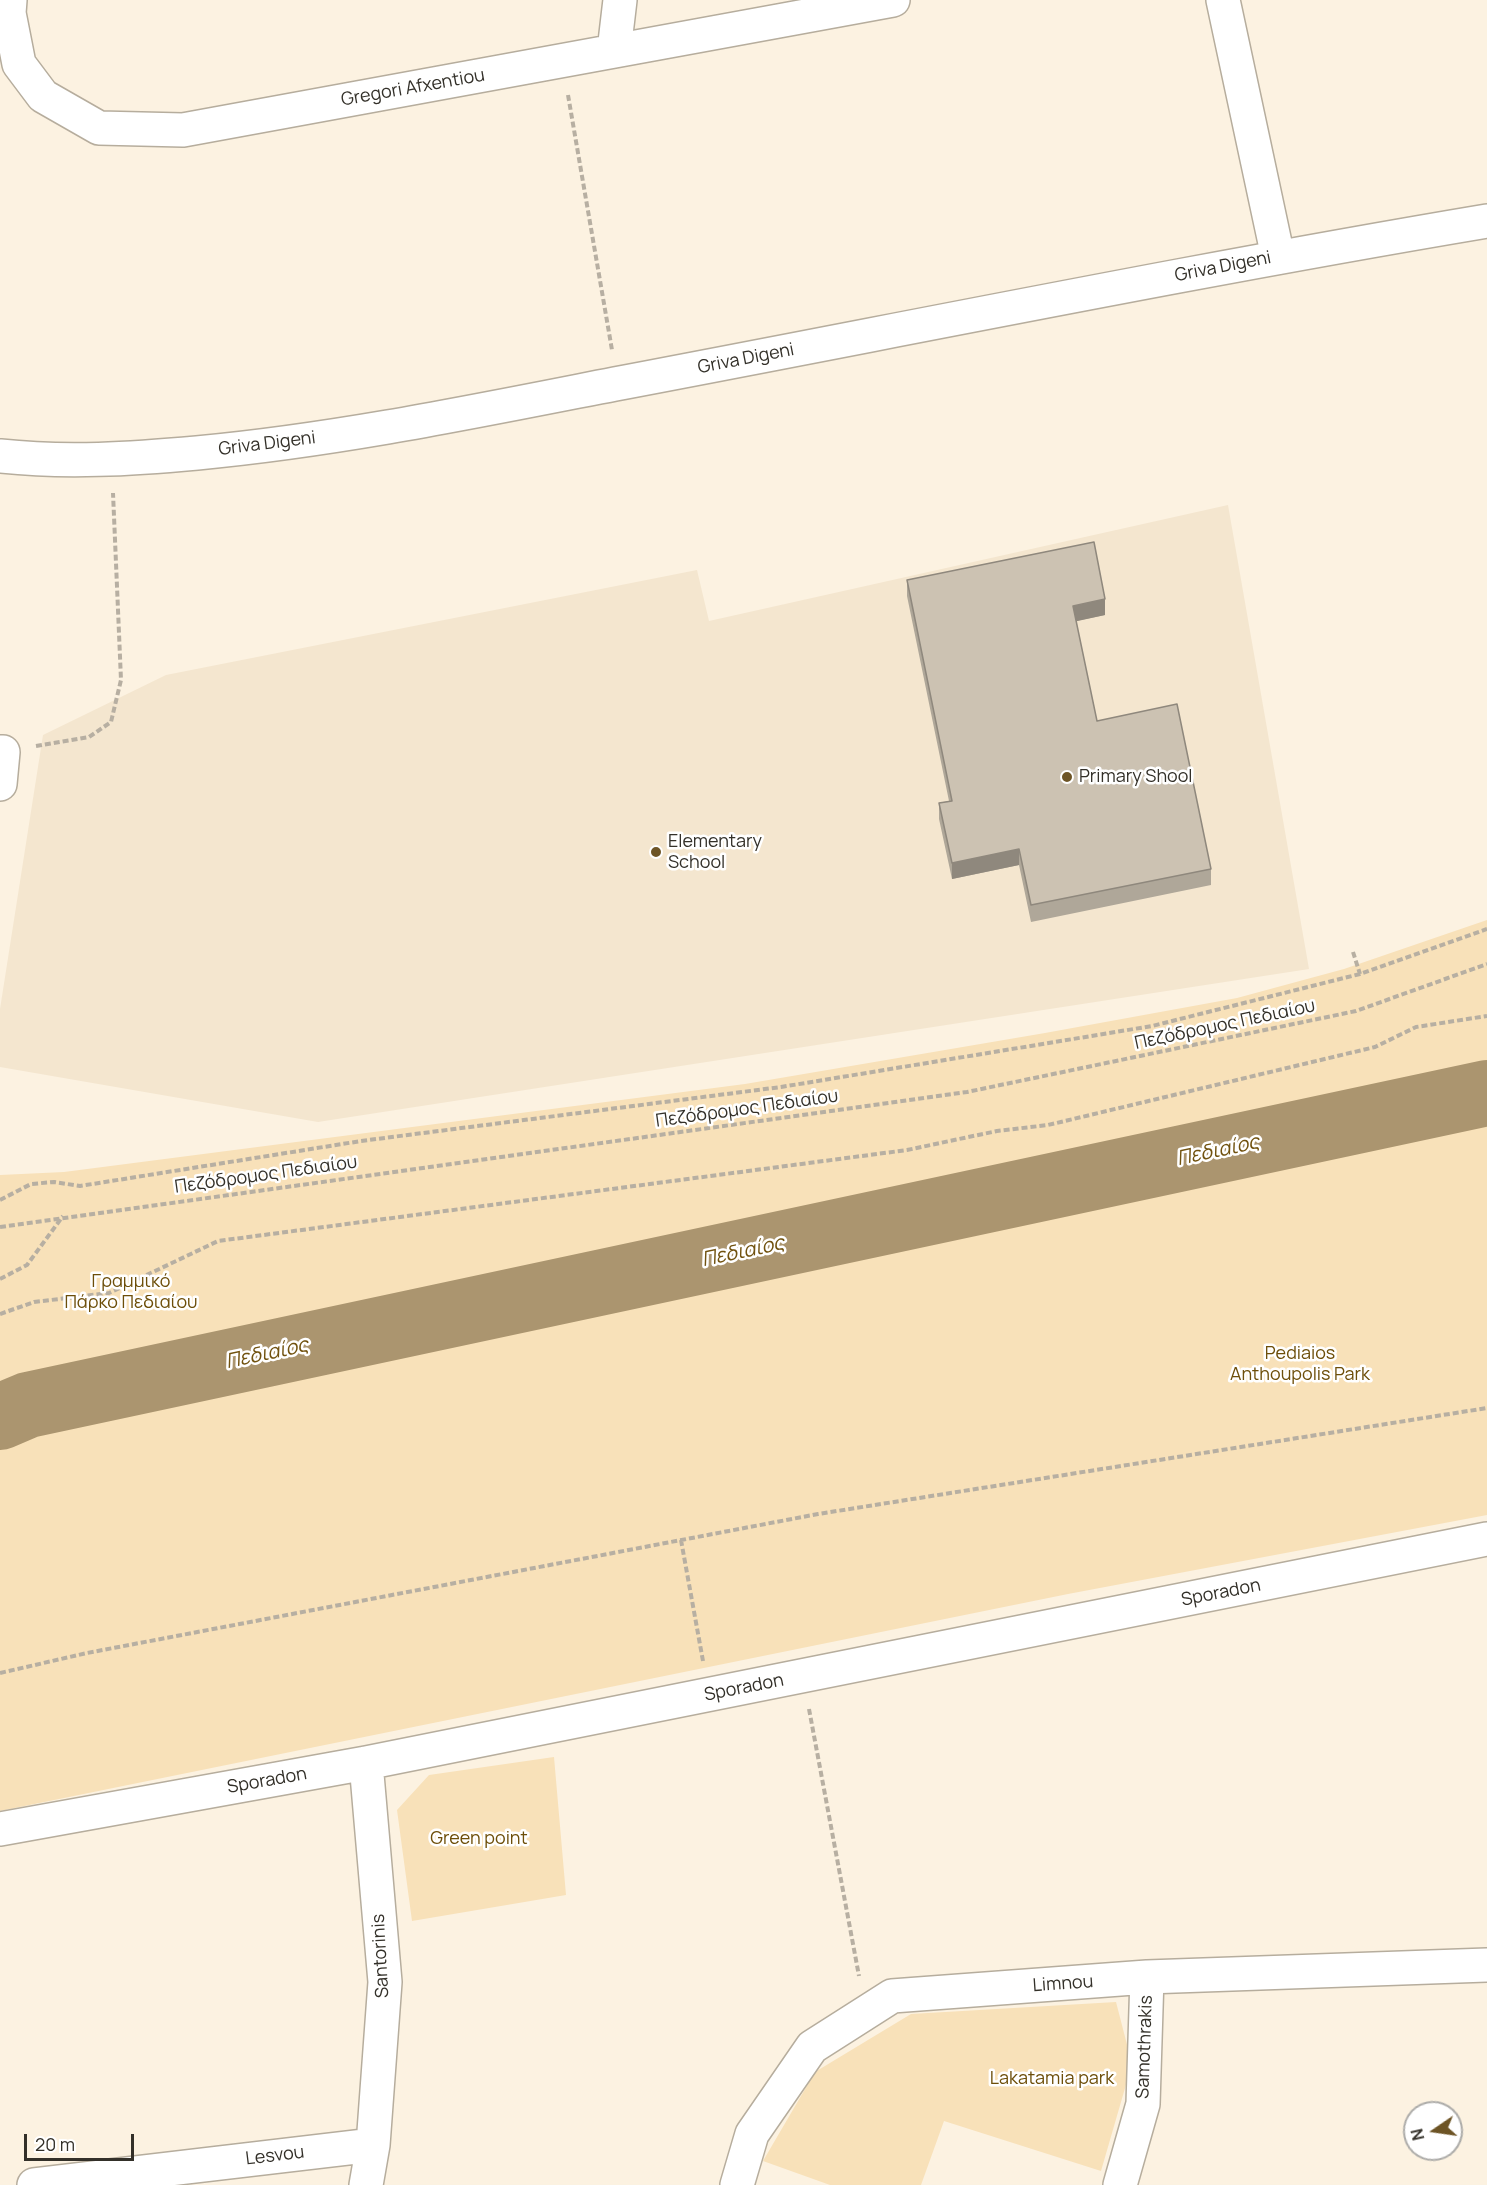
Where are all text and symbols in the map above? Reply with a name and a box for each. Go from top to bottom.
street label: Gregori Afxentiou [340,65,486,111]
street label: Griva Digeni [1173,247,1273,287]
street label: Griva Digeni [696,339,796,379]
street label: Griva Digeni [217,427,317,461]
place label: Primary Shool [1079,766,1193,788]
marker: Primary Shool [1060,770,1074,784]
place label: Elementary School [668,831,762,874]
marker: Elementary School [649,845,663,859]
street label: Πεζόδρομος Πεδιαίου [1133,995,1317,1055]
street label: Πεζόδρομος Πεδιαίου [654,1085,840,1133]
water label: Πεδιαίος [1174,1131,1262,1171]
street label: Πεζόδρομος Πεδιαίου [173,1151,359,1199]
water label: Πεδιαίος [699,1232,787,1272]
park label: Γραμμικό Πάρκο Πεδιαίου [64,1271,198,1314]
water label: Πεδιαίος [223,1334,311,1374]
park label: Pediaios Anthoupolis Park [1230,1343,1370,1386]
street label: Sporadon [1179,1575,1263,1611]
street label: Sporadon [702,1670,786,1706]
street label: Sporadon [225,1763,309,1799]
park label: Green point [430,1828,528,1850]
street label: Santorinis [368,1913,394,1999]
street label: Limnou [1032,1971,1094,1997]
street label: Samothrakis [1132,1995,1158,2099]
park label: Lakatamia park [990,2068,1114,2090]
north arrow [1403,2101,1463,2161]
scale bar [27,2122,136,2160]
text: N [1405,2127,1429,2143]
text: 20 m [35,2132,75,2156]
street label: Lesvou [244,2142,306,2170]

